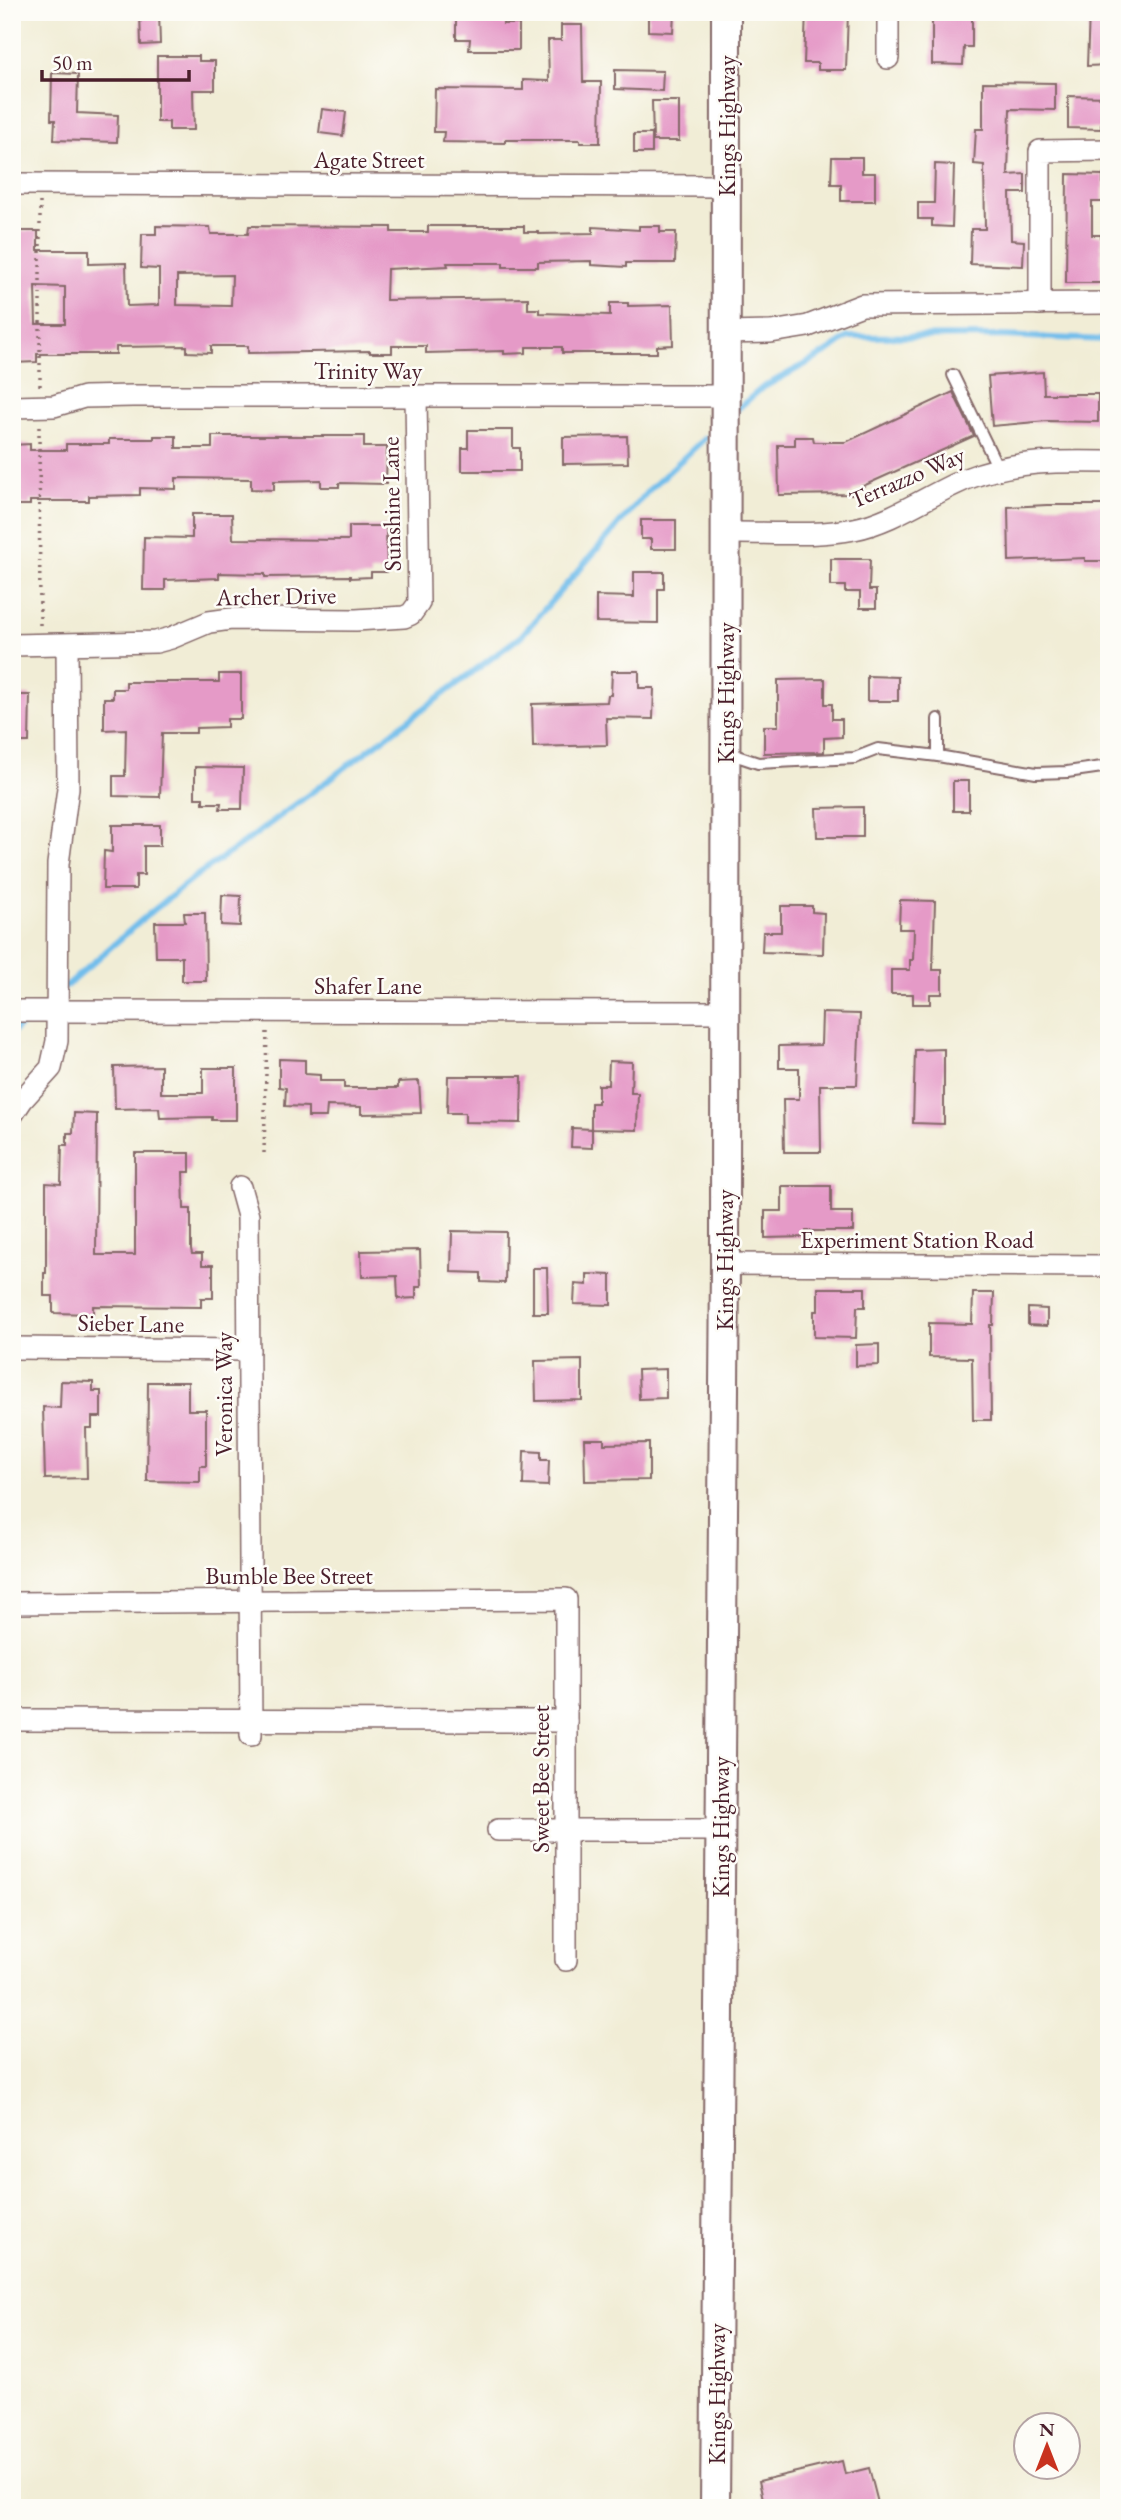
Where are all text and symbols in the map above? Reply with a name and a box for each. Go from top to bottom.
scale bar [42,38,189,82]
text: 50 m [52,49,93,76]
street label: Kings Highway [711,55,742,197]
street label: Agate Street [312,144,425,175]
street label: Trinity Way [314,355,423,386]
street label: Sunshine Lane [374,436,408,572]
street label: Terrazzo Way [845,439,970,515]
street label: Archer Drive [215,579,336,613]
street label: Kings Highway [710,622,741,764]
street label: Shafer Lane [314,970,422,1001]
street label: Kings Highway [709,1189,740,1331]
street label: Experiment Station Road [800,1224,1035,1255]
street label: Sieber Lane [77,1307,185,1339]
street label: Veronica Way [208,1331,239,1456]
street label: Bumble Bee Street [205,1560,373,1591]
street label: Sweet Bee Street [525,1705,556,1853]
street label: Kings Highway [705,1756,736,1898]
street label: Kings Highway [701,2323,732,2465]
north arrow [1012,2412,1082,2482]
text: N [1039,2417,1055,2442]

